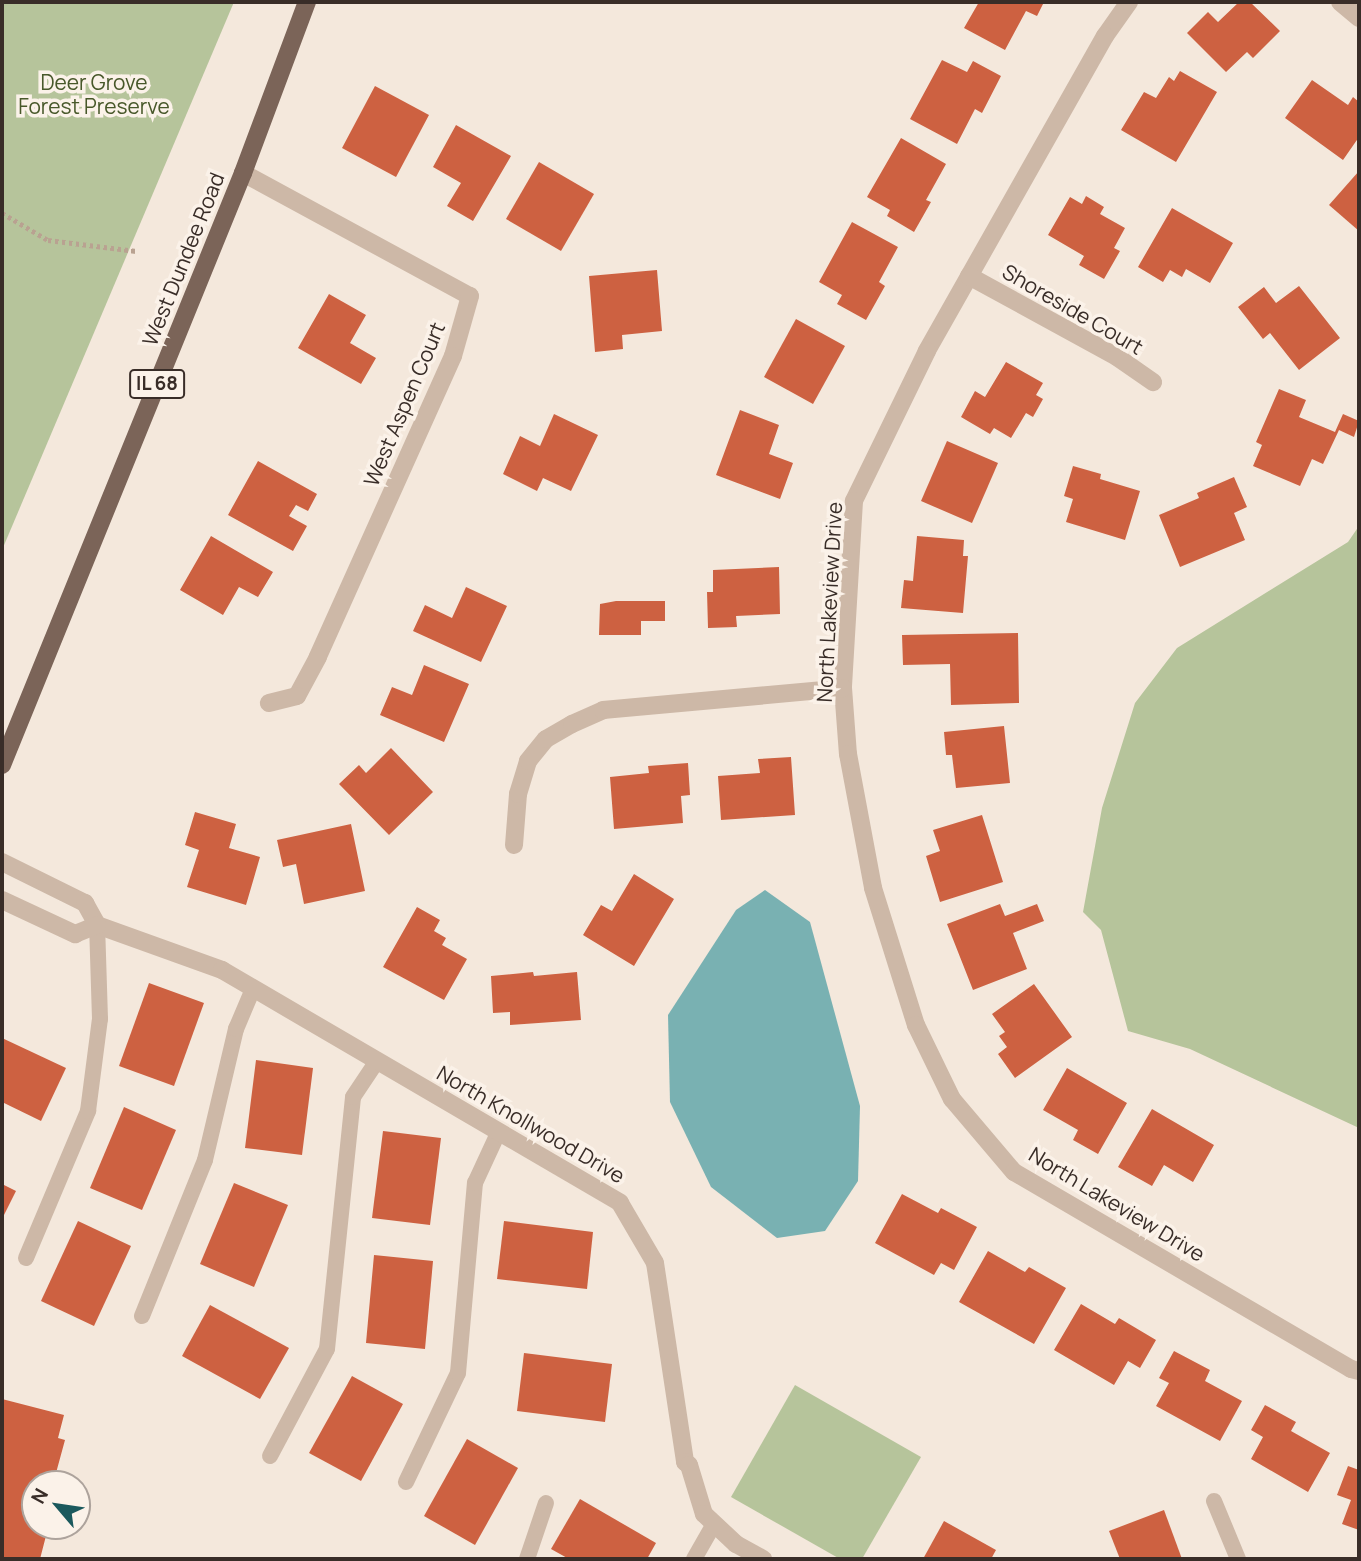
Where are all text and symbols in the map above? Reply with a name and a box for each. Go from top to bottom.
park label: Deer Grove Forest Preserve [18,69,170,119]
street label: West Dundee Road [137,169,229,349]
street label: Shoreside Court [998,259,1148,359]
street label: West Aspen Court [358,318,450,490]
road number: IL 68 [127,368,187,400]
street label: North Lakeview Drive [811,501,847,703]
street label: North Knollwood Drive [433,1060,629,1188]
street label: North Lakeview Drive [1024,1142,1210,1266]
north arrow [21,1470,91,1540]
text: N [25,1484,54,1508]

